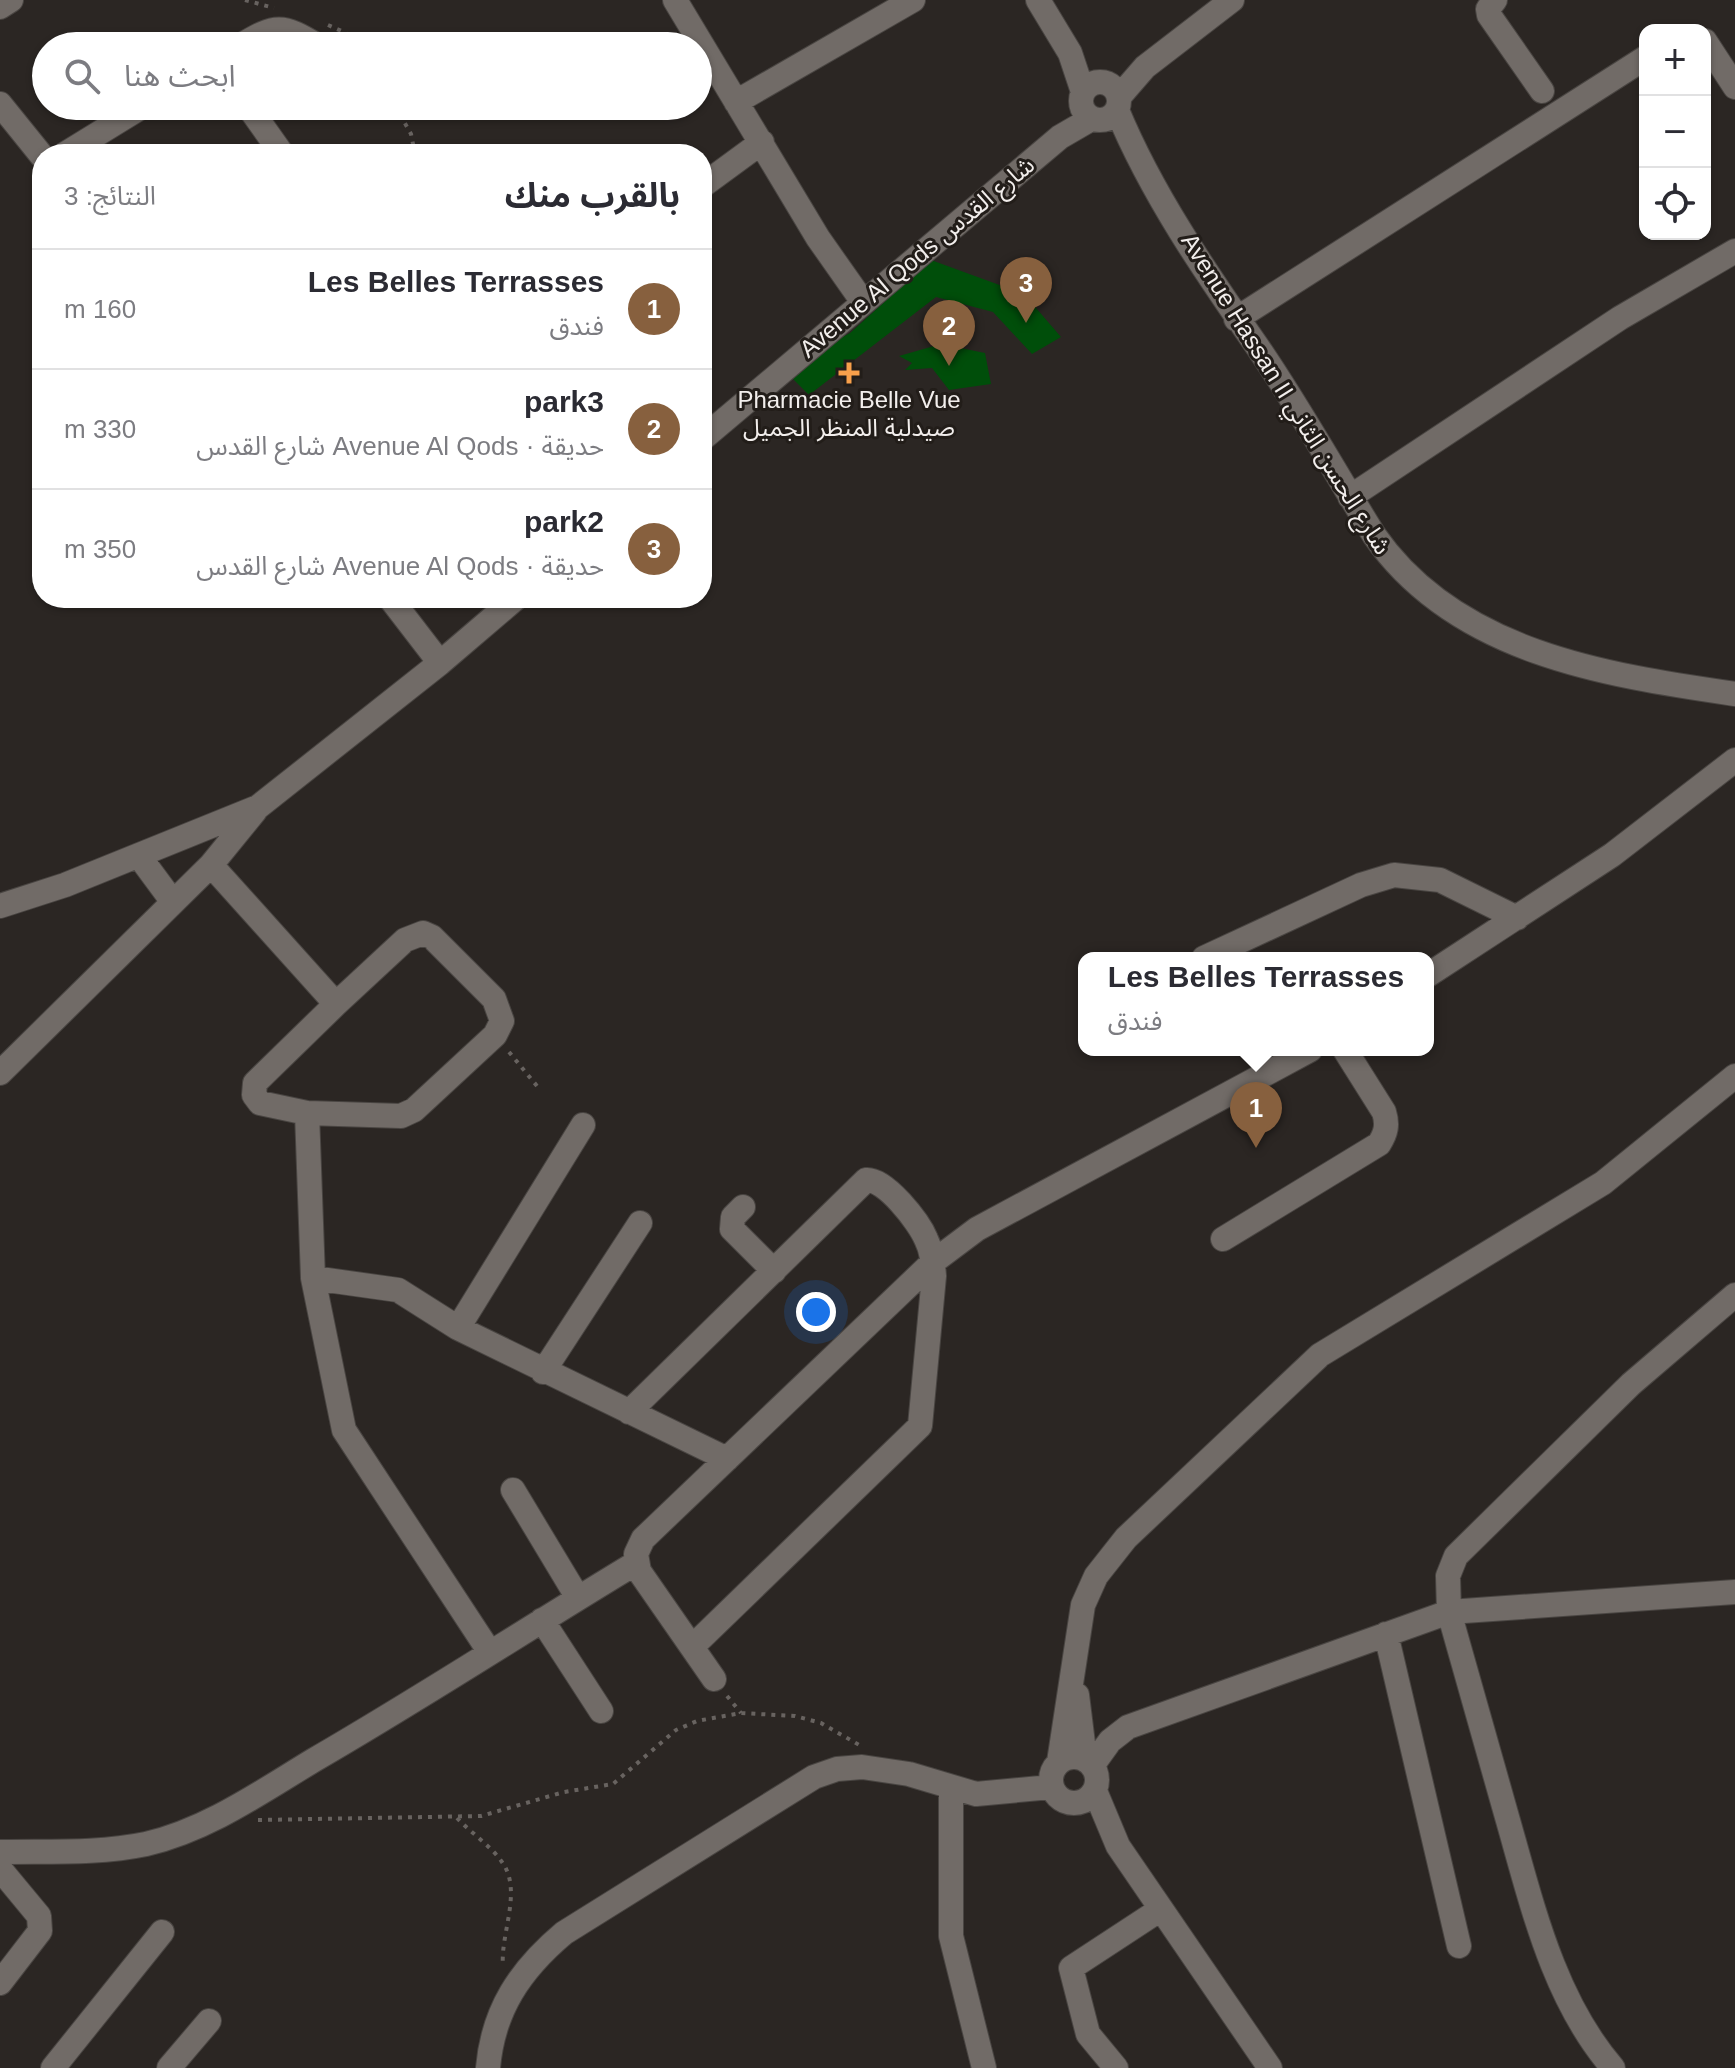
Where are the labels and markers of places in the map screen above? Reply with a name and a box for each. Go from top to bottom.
pin: 3 [1000,257,1052,323]
pin: 2 [923,300,975,366]
marker: Pharmacie Belle Vue صيدلية المنظر الجميل [840,364,858,382]
place label: Pharmacie Belle Vue صيدلية المنظر الجميل [737,386,961,442]
pin: 1 [1230,1082,1282,1148]

